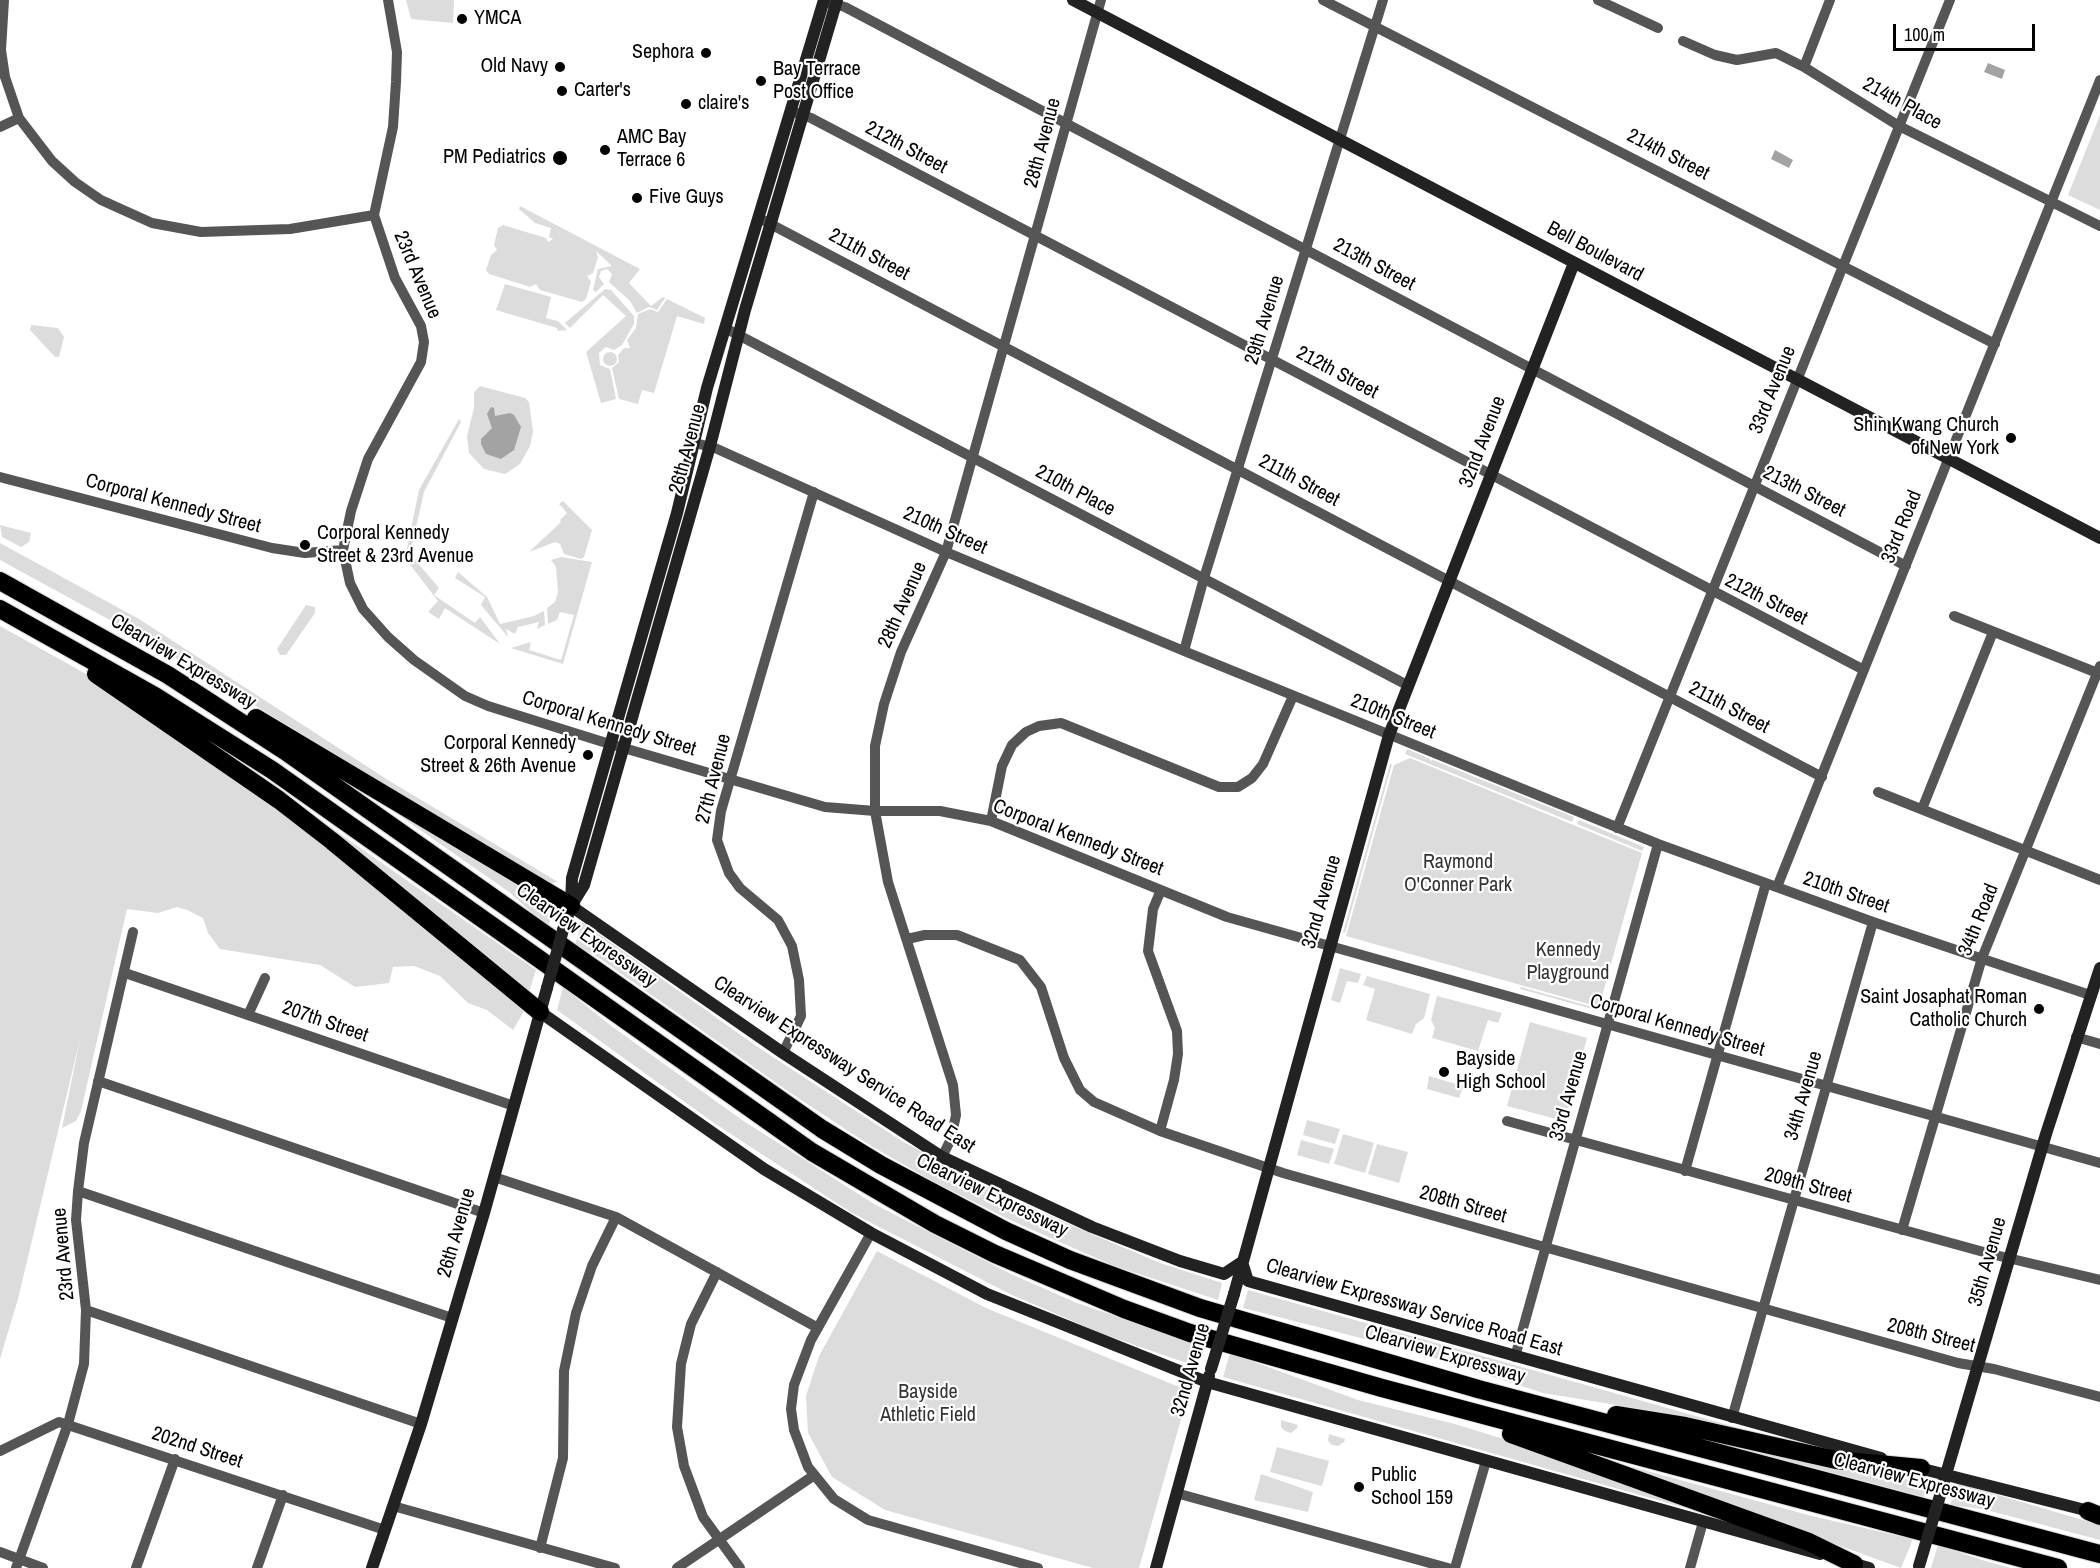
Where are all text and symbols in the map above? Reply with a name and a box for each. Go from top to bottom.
place label: YMCA [474,7,521,31]
marker: YMCA [455,12,469,26]
scale bar [1896,12,2038,50]
text: 100 m [1904,22,1945,47]
place label: Sephora [632,41,694,65]
marker: Sephora [699,46,713,60]
place label: Old Navy [481,55,548,79]
place label: Bay Terrace Post Office [773,58,860,105]
marker: Old Navy [553,60,567,74]
street label: 214th Place [1858,73,1946,135]
marker: Bay Terrace Post Office [754,74,768,88]
place label: Carter's [574,79,631,103]
marker: Carter's [555,84,569,98]
place label: claire's [698,92,749,116]
street label: 28th Avenue [1020,96,1066,190]
marker: claire's [679,97,693,111]
street label: 212th Street [861,116,951,180]
street label: 214th Street [1623,124,1713,186]
place label: AMC Bay Terrace 6 [617,126,686,173]
marker: AMC Bay Terrace 6 [598,143,612,157]
place label: PM Pediatrics [443,146,546,170]
marker: PM Pediatrics [551,149,569,167]
place label: Five Guys [649,186,724,210]
marker: Five Guys [630,191,644,205]
street label: Bell Boulevard [1543,217,1647,287]
street label: 211th Street [824,224,914,286]
street label: 23rd Avenue [388,228,446,322]
street label: 213th Street [1329,233,1419,297]
street label: 29th Avenue [1240,273,1290,367]
street label: 212th Street [1292,341,1382,405]
street label: 33rd Avenue [1745,343,1801,437]
street label: 32nd Avenue [1455,393,1511,491]
street label: 26th Avenue [665,402,711,496]
place label: Shin Kwang Church of New York [1853,414,1999,461]
marker: Shin Kwang Church of New York [2004,431,2018,445]
street label: 211th Street [1254,450,1344,512]
street label: 210th Place [1031,460,1119,522]
street label: 213th Street [1759,461,1849,523]
street label: Corporal Kennedy Street [83,469,263,539]
street label: 33rd Road [1877,487,1927,567]
street label: 210th Street [899,502,991,560]
place label: Corporal Kennedy Street & 23rd Avenue [317,522,474,569]
marker: Corporal Kennedy Street & 23rd Avenue [298,538,312,552]
street label: 28th Avenue [873,558,933,652]
street label: 212th Street [1721,569,1811,631]
street label: Clearview Expressway [106,609,260,715]
street label: 211th Street [1684,677,1774,739]
street label: Corporal Kennedy Street [519,686,699,762]
street label: 210th Street [1347,689,1439,745]
place label: Corporal Kennedy Street & 26th Avenue [420,732,576,779]
street label: 27th Avenue [691,732,737,826]
marker: Corporal Kennedy Street & 26th Avenue [581,748,595,762]
street label: Corporal Kennedy Street [989,794,1167,882]
park label: Raymond O'Conner Park [1404,851,1512,898]
street label: 32nd Avenue [1297,852,1347,952]
street label: 210th Street [1800,867,1892,919]
street label: Clearview Expressway [511,879,661,993]
street label: 34th Road [1954,880,2004,960]
park label: Kennedy Playground [1527,939,1609,986]
street label: Clearview Expressway Service Road East [709,971,979,1159]
place label: Saint Josaphat Roman Catholic Church [1860,986,2027,1033]
street label: Corporal Kennedy Street [1587,990,1767,1062]
street label: 207th Street [279,996,371,1048]
marker: Saint Josaphat Roman Catholic Church [2032,1002,2046,1016]
place label: Bayside High School [1456,1048,1545,1095]
street label: 33rd Avenue [1545,1048,1593,1144]
street label: 34th Avenue [1780,1049,1828,1143]
marker: Bayside High School [1437,1065,1451,1079]
street label: Clearview Expressway [912,1149,1072,1243]
street label: 209th Street [1762,1163,1854,1209]
street label: 208th Street [1417,1181,1509,1229]
street label: 26th Avenue [433,1186,481,1280]
street label: 23rd Avenue [48,1207,80,1301]
street label: 35th Avenue [1964,1215,2012,1309]
street label: Clearview Expressway Service Road East [1263,1254,1565,1362]
street label: 208th Street [1885,1314,1977,1358]
street label: 32nd Avenue [1166,1320,1216,1420]
street label: Clearview Expressway [1362,1321,1528,1389]
park label: Bayside Athletic Field [880,1381,976,1428]
street label: 202nd Street [149,1422,245,1474]
street label: Clearview Expressway [1831,1448,1997,1514]
place label: Public School 159 [1371,1464,1453,1511]
marker: Public School 159 [1352,1480,1366,1494]

